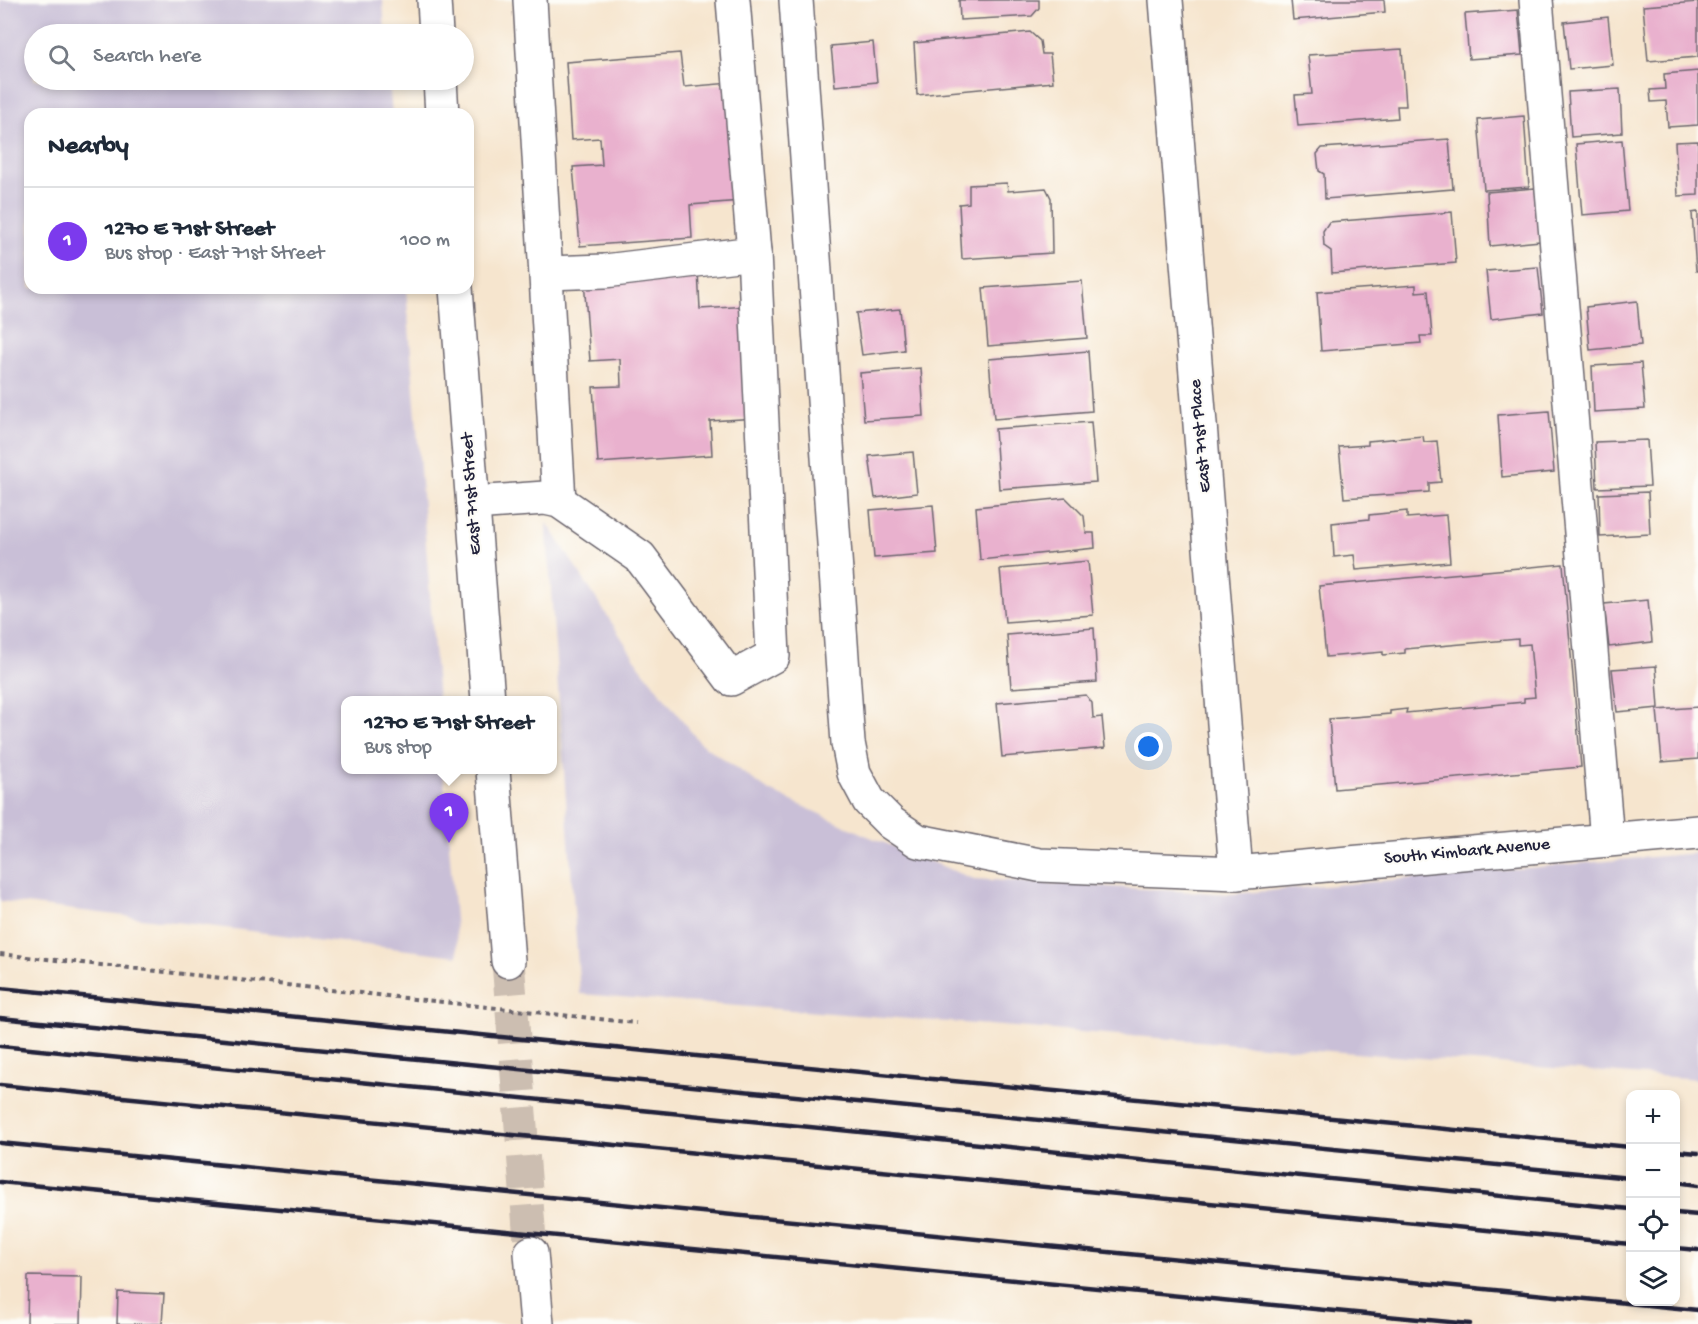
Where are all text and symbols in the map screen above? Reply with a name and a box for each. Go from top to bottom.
search box [24,24,474,90]
icon: search [45,41,78,74]
text: Search here [93,44,201,70]
text: Nearby [48,132,129,163]
text: 1270 E 71st Street [105,217,274,243]
text: 1 [63,230,72,253]
text: 100 m [400,230,450,253]
text: Bus stop · East 71st Street [105,243,324,266]
street label: East 71st Place [1186,378,1216,494]
street label: East 71st Street [457,431,487,556]
popup [341,696,557,774]
text: 1270 E 71st Street [364,711,534,737]
your location [1134,732,1163,761]
text: Bus stop [364,737,432,760]
pin: 1 [430,794,468,843]
street label: South Kimbark Avenue [1383,834,1551,870]
map controls [1626,1090,1680,1306]
button: + [1626,1090,1680,1144]
button: − [1626,1144,1680,1198]
button: locate [1626,1198,1680,1252]
button: layers [1626,1252,1680,1306]

